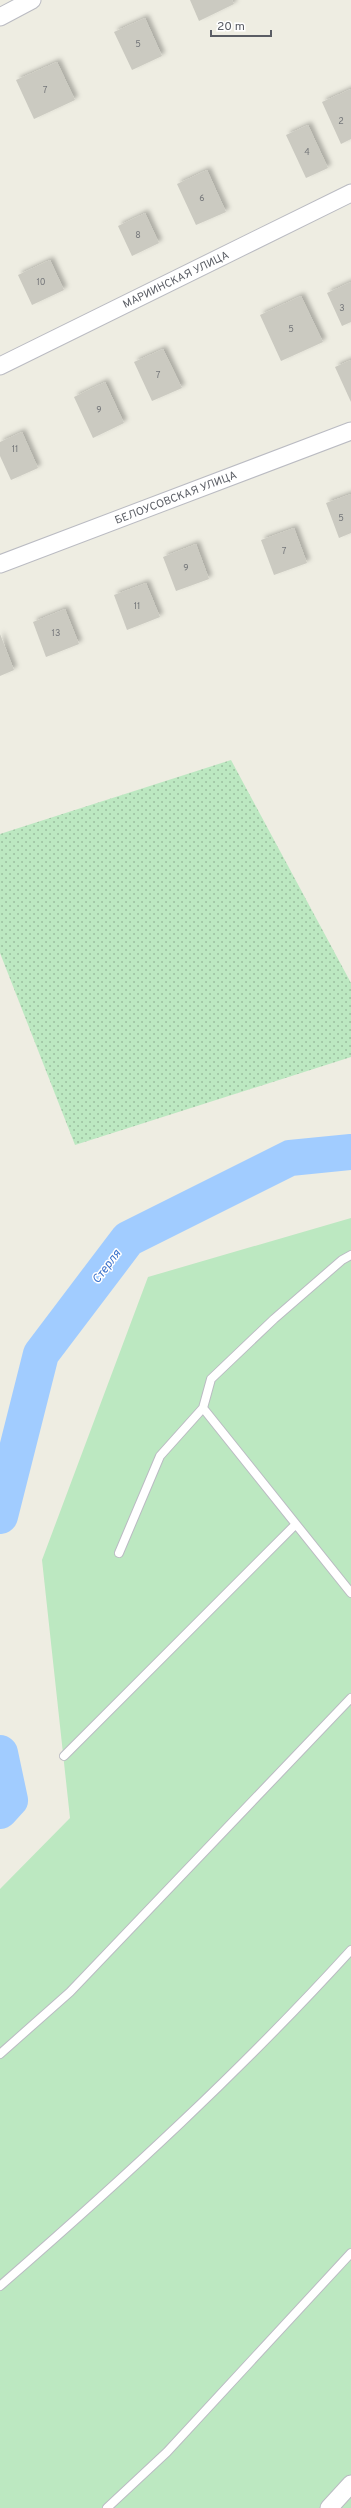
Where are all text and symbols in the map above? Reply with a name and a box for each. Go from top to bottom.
scale bar [211,12,271,38]
text: 20 m [217,19,245,35]
house number: 5 [135,39,141,50]
house number: 7 [43,85,48,96]
house number: 2 [338,116,344,127]
house number: 4 [304,147,310,158]
house number: 6 [199,193,205,204]
house number: 8 [135,230,141,241]
street label: МАРИИНСКАЯ УЛИЦА [121,248,231,312]
house number: 10 [36,277,46,288]
house number: 3 [339,303,345,314]
house number: 5 [288,324,294,335]
house number: 7 [156,370,161,381]
house number: 9 [96,405,102,416]
house number: 11 [12,444,18,455]
street label: БЕЛОУСОВСКАЯ УЛИЦА [113,468,239,528]
house number: 5 [338,513,344,524]
house number: 7 [282,546,287,557]
house number: 9 [183,563,189,574]
house number: 11 [134,601,140,612]
house number: 13 [52,628,60,639]
water label: Стерля [89,1246,126,1287]

